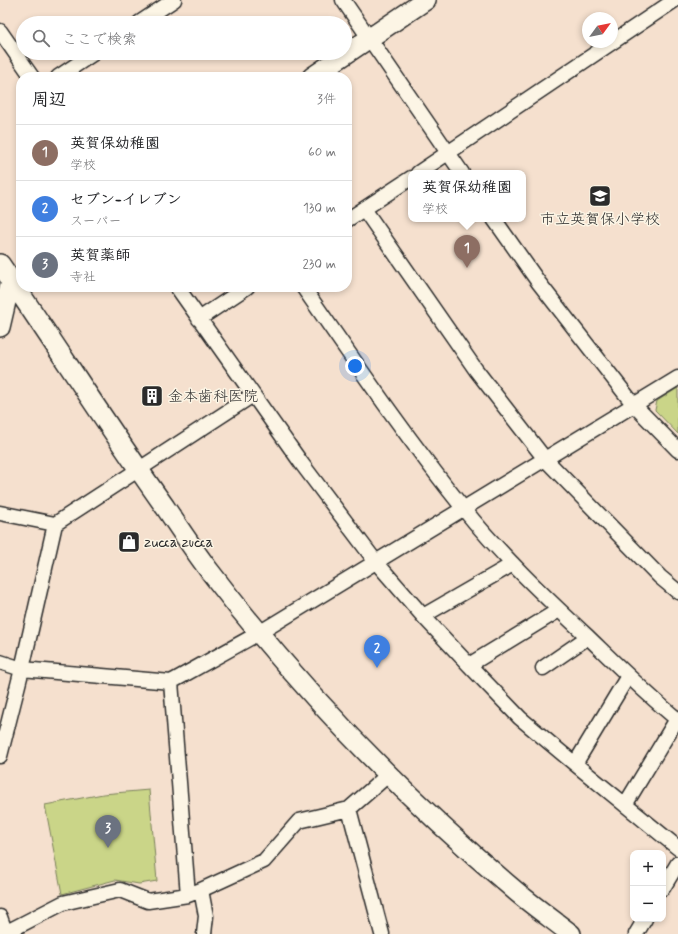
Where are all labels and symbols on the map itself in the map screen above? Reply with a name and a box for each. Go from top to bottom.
north arrow [582,12,618,48]
school or university icon: 市立英賀保小学校 [587,183,613,209]
place label: 市立英賀保小学校 [540,210,660,230]
pin: 1 [454,235,480,268]
your location [345,356,365,376]
building icon: 金本歯科医院 [139,383,165,409]
place label: 金本歯科医院 [168,387,258,407]
shop icon: zucca zucca [116,529,142,555]
place label: zucca zucca [144,533,214,553]
pin: 2 [364,635,390,668]
pin: 3 [95,815,121,848]

